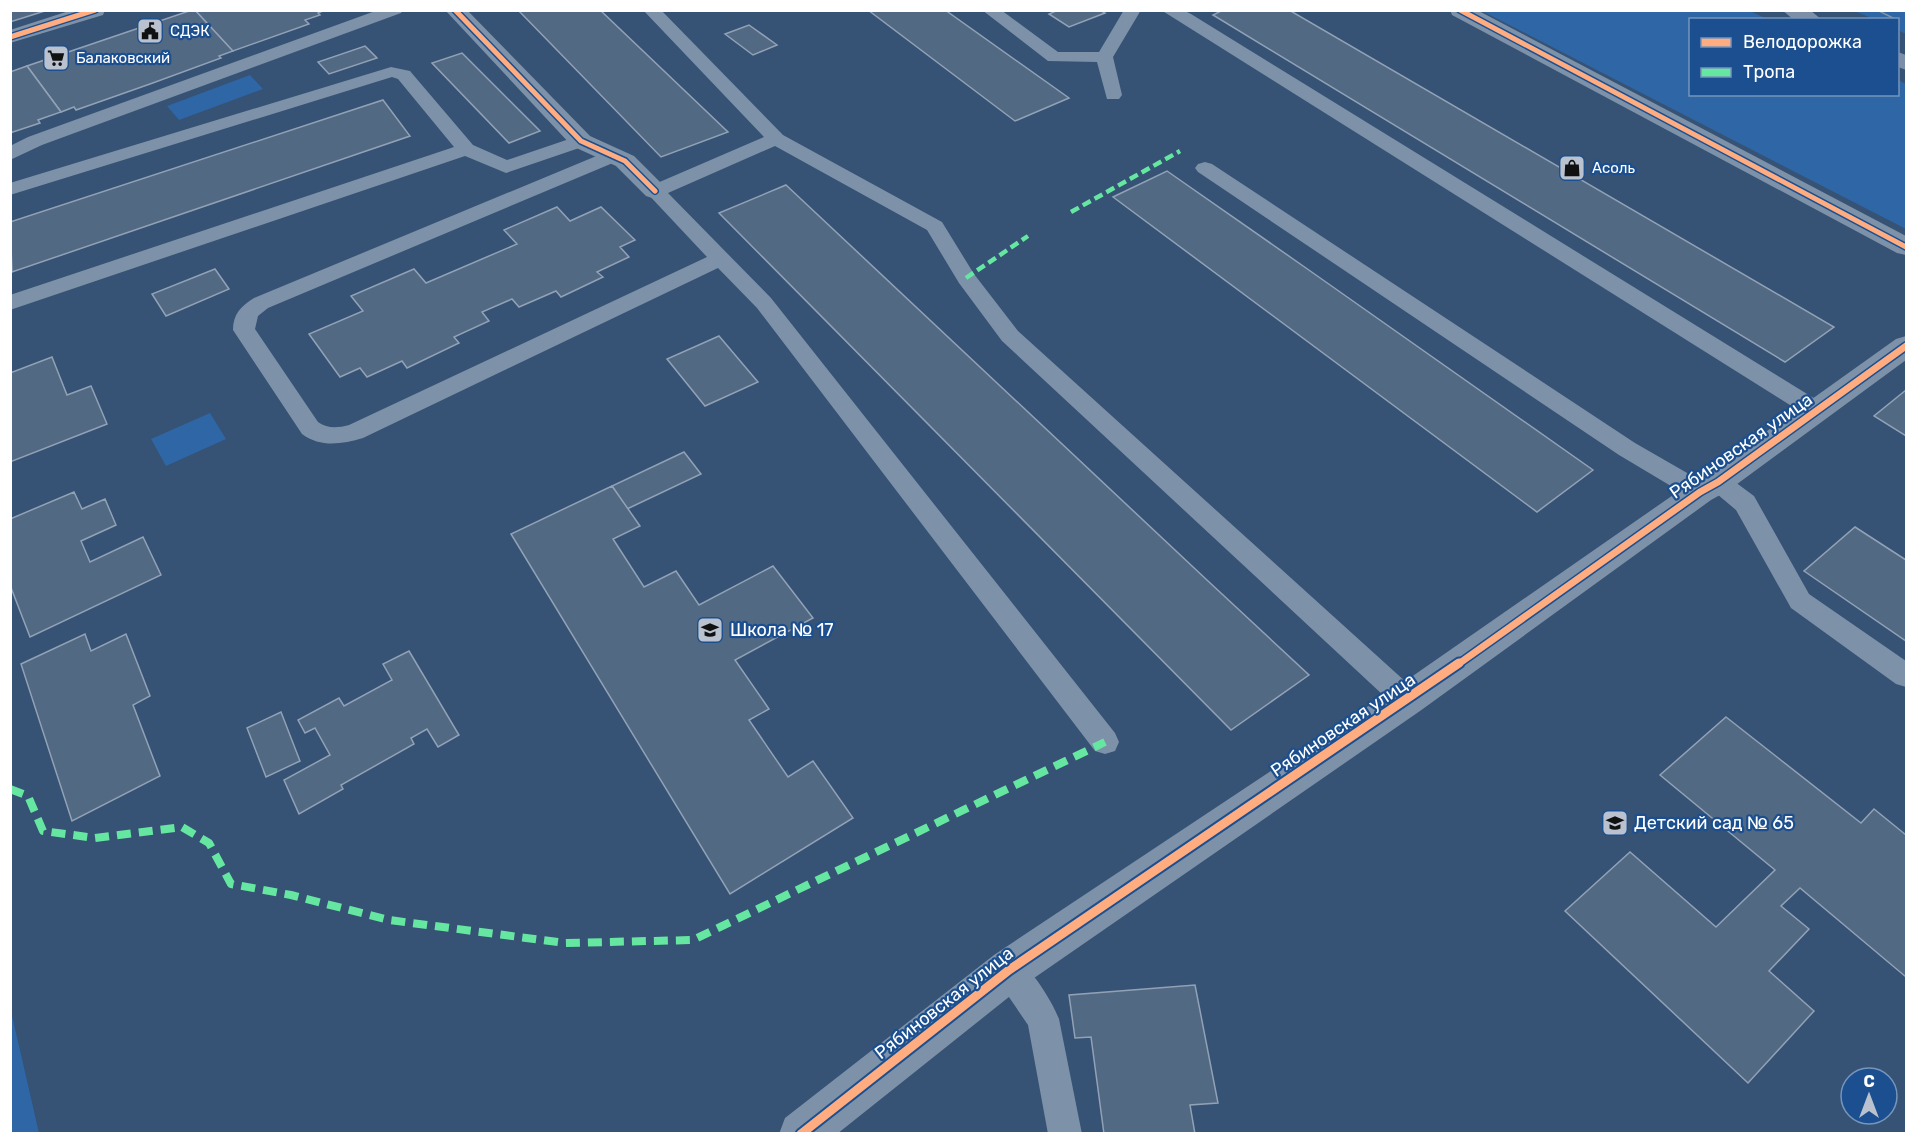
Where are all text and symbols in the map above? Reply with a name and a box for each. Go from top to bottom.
public building icon: СДЭК [135,16,165,46]
legend [1689,18,1899,96]
place label: СДЭК [170,22,210,40]
text: Велодорожка [1743,31,1862,53]
supermarket icon: Балаковский [41,43,71,73]
place label: Балаковский [76,49,170,67]
text: Тропа [1743,61,1795,83]
shop icon: Асоль [1557,153,1587,183]
place label: Асоль [1592,159,1635,177]
street label: Рябиновская улица [1665,388,1817,504]
school or university icon: Школа № 17 [695,615,725,645]
place label: Школа № 17 [730,619,834,641]
street label: Рябиновская улица [1267,668,1419,782]
school or university icon: Детский сад № 65 [1600,808,1630,838]
place label: Детский сад № 65 [1634,812,1794,834]
street label: Рябиновская улица [870,942,1018,1064]
north arrow [1839,1066,1899,1126]
text: С [1863,1072,1875,1091]

